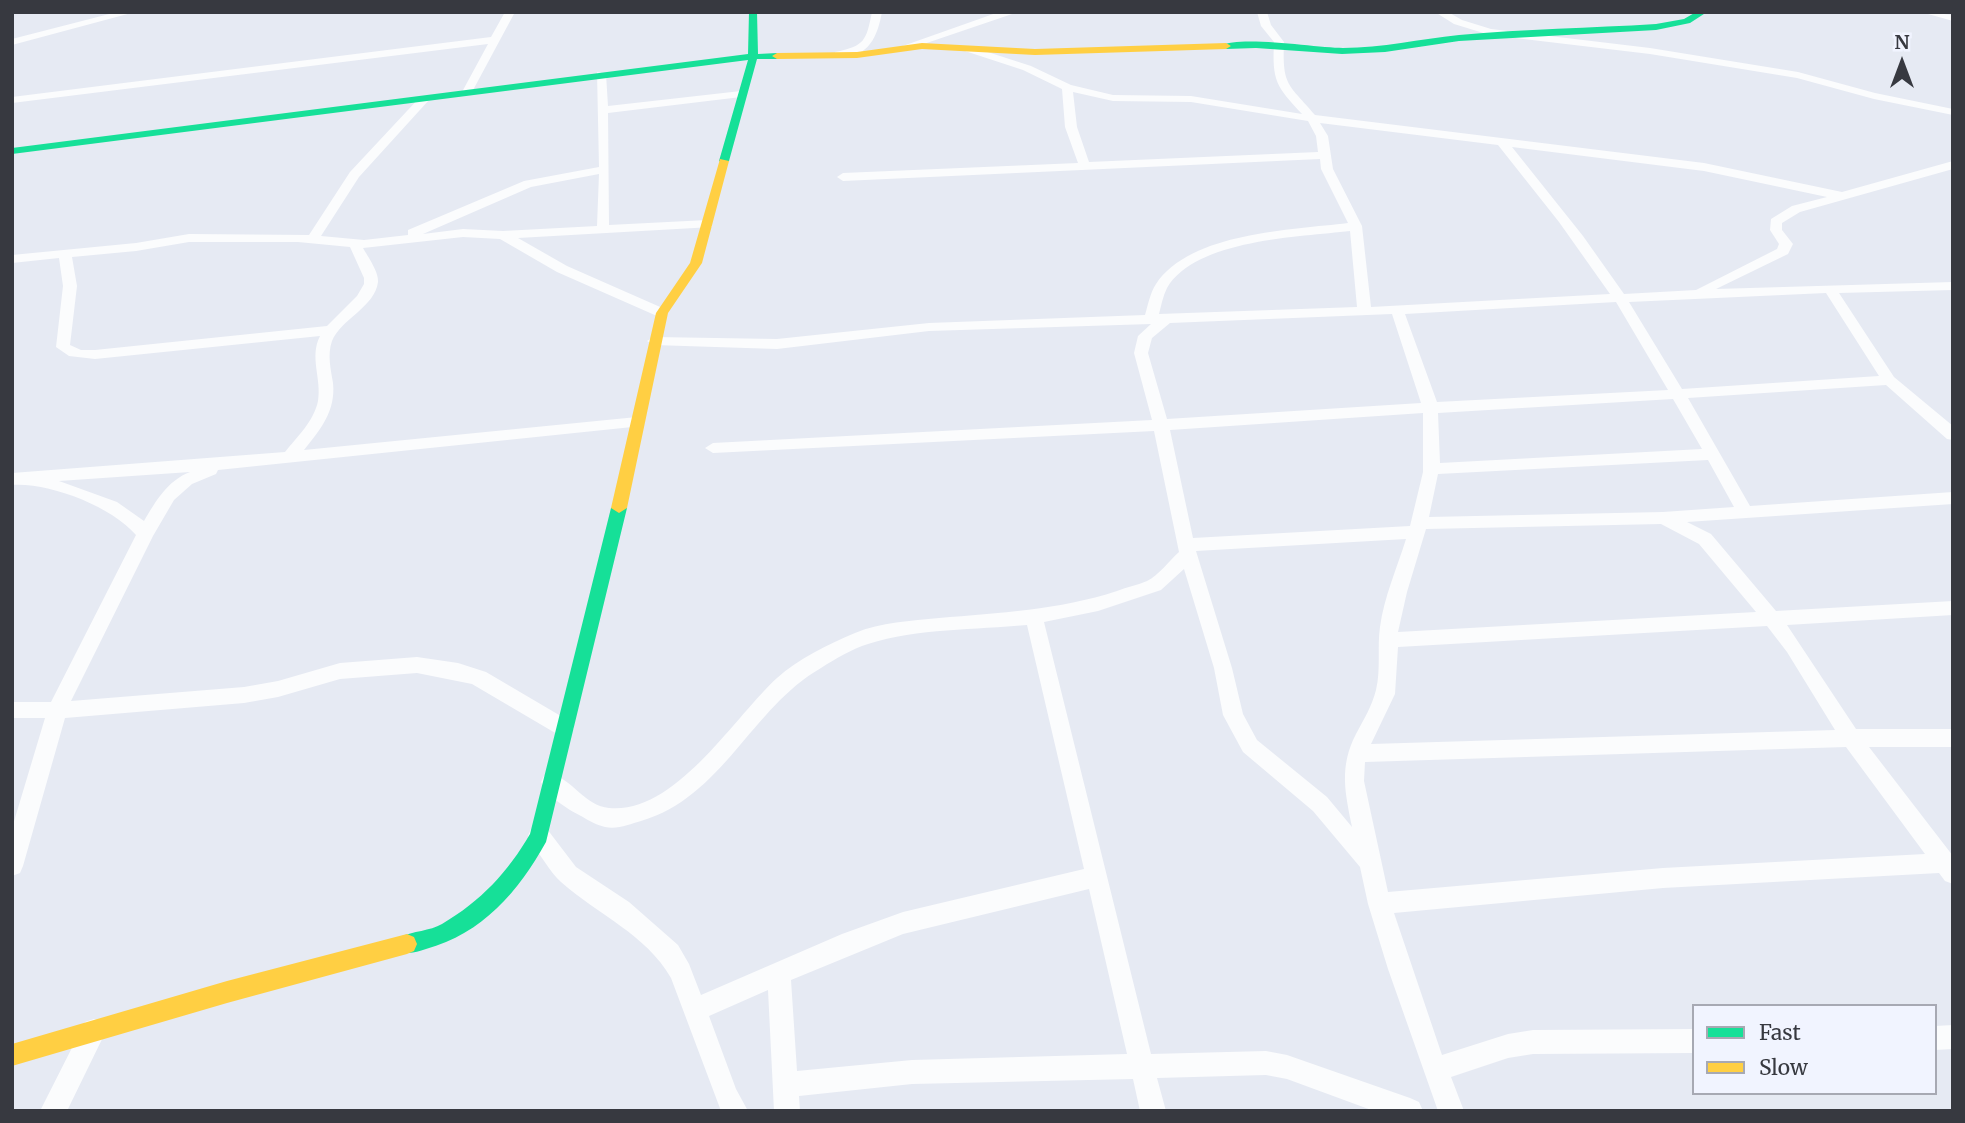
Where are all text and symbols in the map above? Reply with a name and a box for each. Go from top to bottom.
north arrow [1867,28,1937,98]
text: N [1894,30,1910,54]
legend [1692,1004,1937,1095]
text: Fast [1759,1019,1801,1046]
text: Slow [1759,1054,1808,1081]

